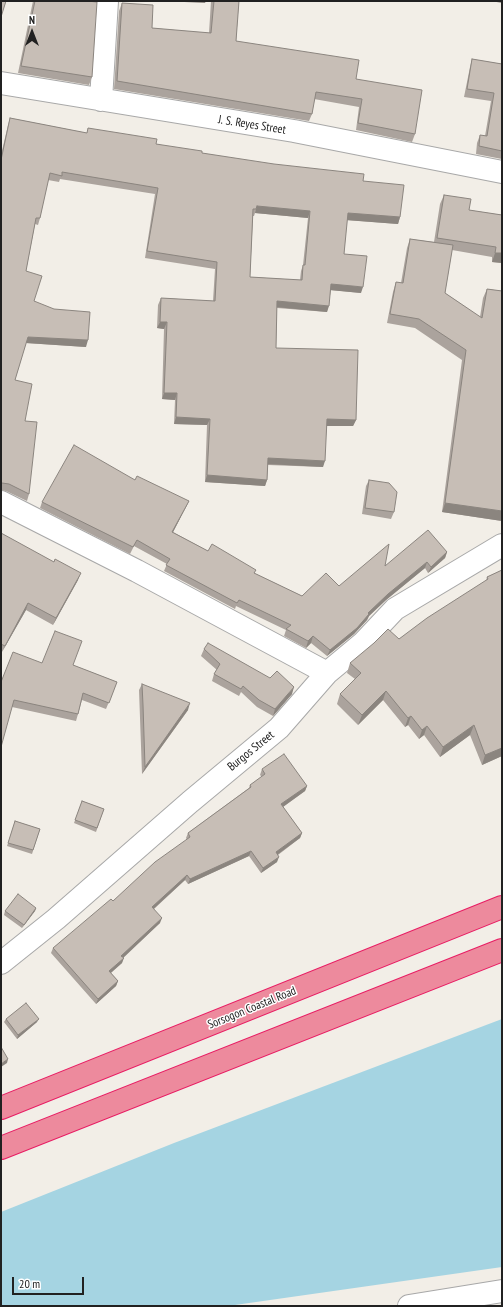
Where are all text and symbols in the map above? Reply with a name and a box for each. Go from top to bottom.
north arrow [12,12,52,52]
text: N [29,13,35,27]
street label: J. S. Reyes Street [217,113,287,137]
street label: Burgos Street [225,728,277,774]
street label: Sorsogon Coastal Road [206,984,298,1032]
scale bar [14,1269,86,1295]
text: 20 m [19,1276,40,1291]

